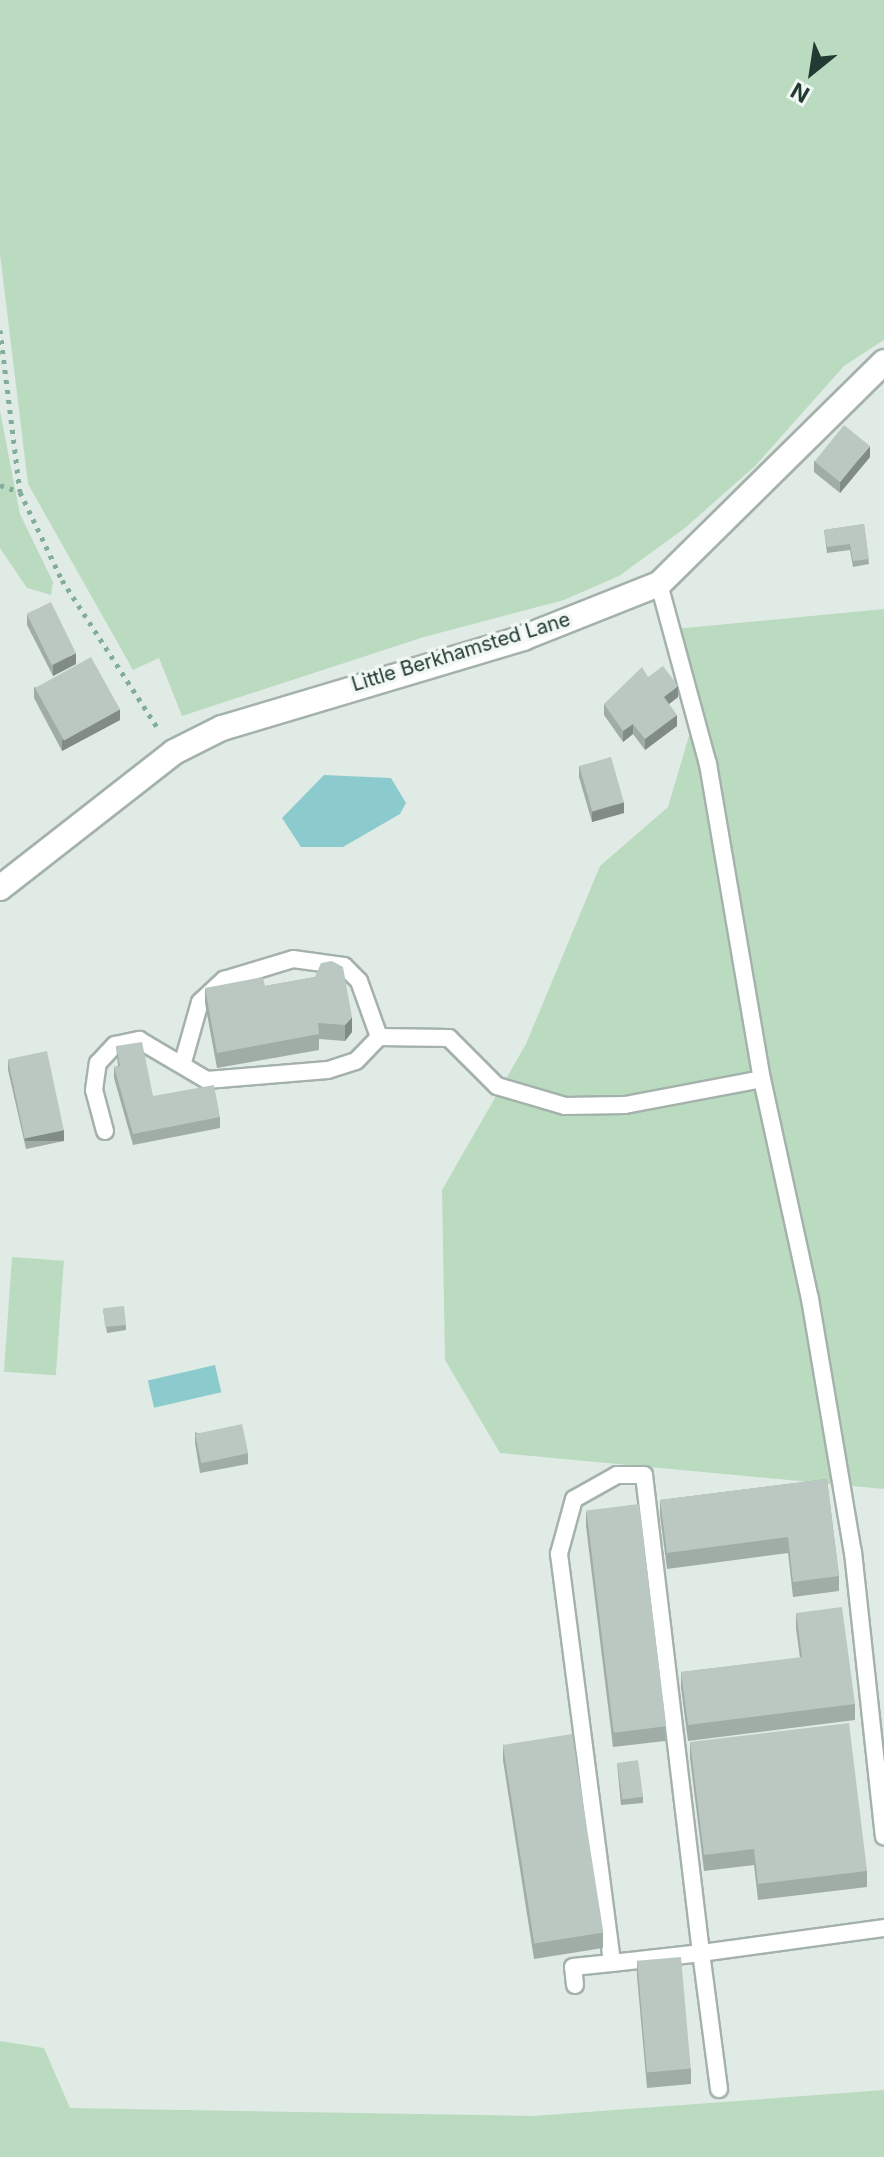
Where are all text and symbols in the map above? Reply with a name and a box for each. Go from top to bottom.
north arrow [772,32,852,112]
text: N [786,77,814,108]
street label: Little Berkhamsted Lane [349,607,573,697]

